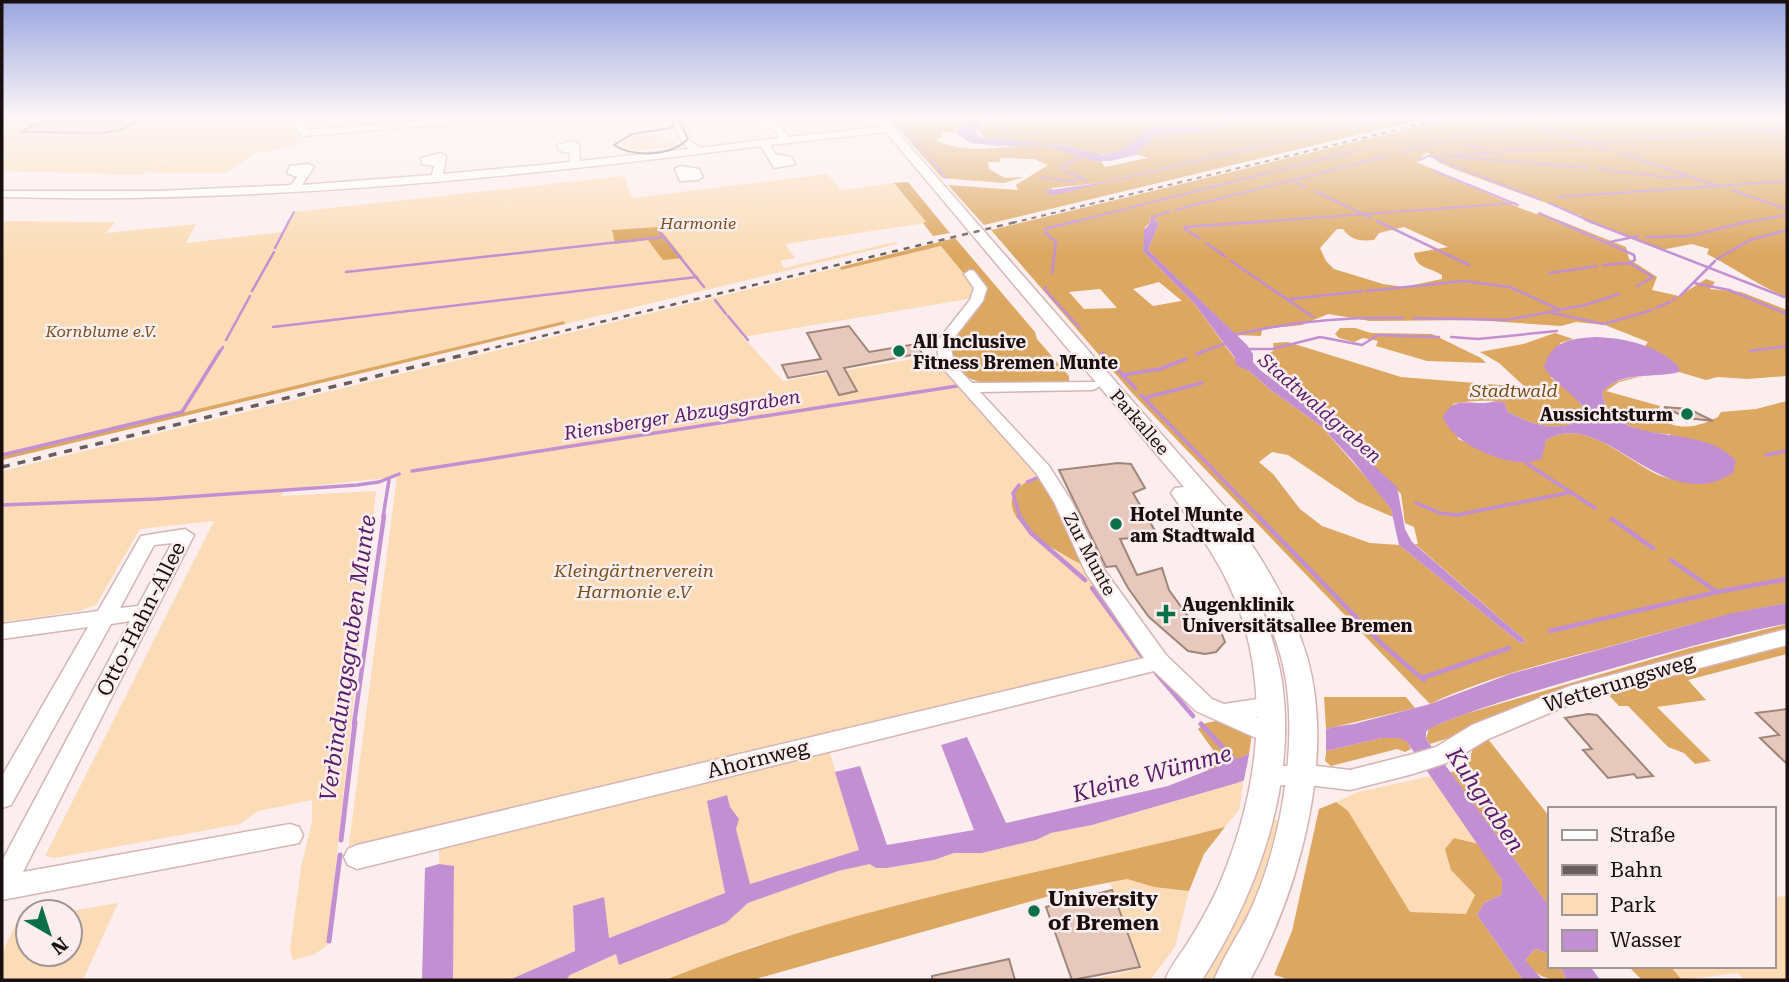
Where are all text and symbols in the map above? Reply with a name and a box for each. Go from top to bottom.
park label: Harmonie [659,214,736,233]
park label: Kornblume e.V. [44,322,157,341]
place label: All Inclusive Fitness Bremen Munte [913,331,1119,373]
marker: All Inclusive Fitness Bremen Munte [891,343,907,359]
water label: Stadtwaldgraben [1253,348,1386,468]
park label: Stadtwald [1469,380,1558,401]
water label: Riensberger Abzugsgraben [561,385,802,445]
street label: Parkallee [1106,385,1174,459]
place label: Aussichtsturm [1540,404,1674,425]
marker: Aussichtsturm [1679,406,1695,422]
place label: Hotel Munte am Stadtwald [1130,504,1255,546]
street label: Zur Munte [1059,509,1121,599]
water label: Verbindungsgraben Munte [315,513,381,803]
marker: Hotel Munte am Stadtwald [1108,516,1124,532]
street label: Otto-Hahn-Allee [92,538,190,700]
park label: Kleingärtnerverein Harmonie e.V [553,560,714,602]
place label: Augenklinik Universitätsallee Bremen [1182,594,1413,636]
marker: Augenklinik Universitätsallee Bremen [1156,604,1176,624]
street label: Wetterungsweg [1541,649,1697,717]
street label: Ahornweg [705,735,811,783]
water label: Kleine Wümme [1068,740,1235,808]
water label: Kuhgraben [1440,742,1530,857]
legend [1548,807,1775,968]
text: Straße [1610,823,1675,847]
text: Bahn [1610,858,1663,882]
place label: University of Bremen [1048,887,1159,935]
text: Park [1610,893,1656,917]
north arrow [14,898,84,968]
marker: University of Bremen [1026,903,1042,919]
text: Wasser [1610,928,1682,952]
text: N [46,932,72,960]

